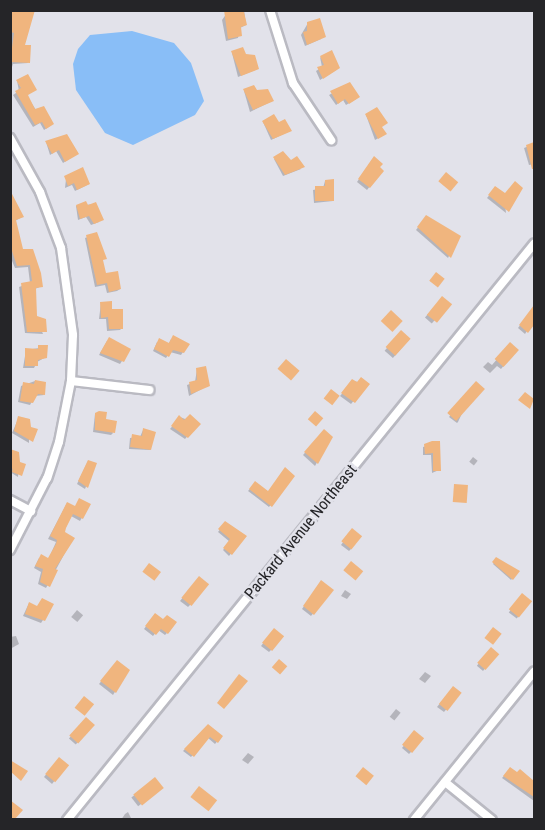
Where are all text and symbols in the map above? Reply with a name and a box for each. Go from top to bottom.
street label: Packard Avenue Northeast [241,461,361,603]

